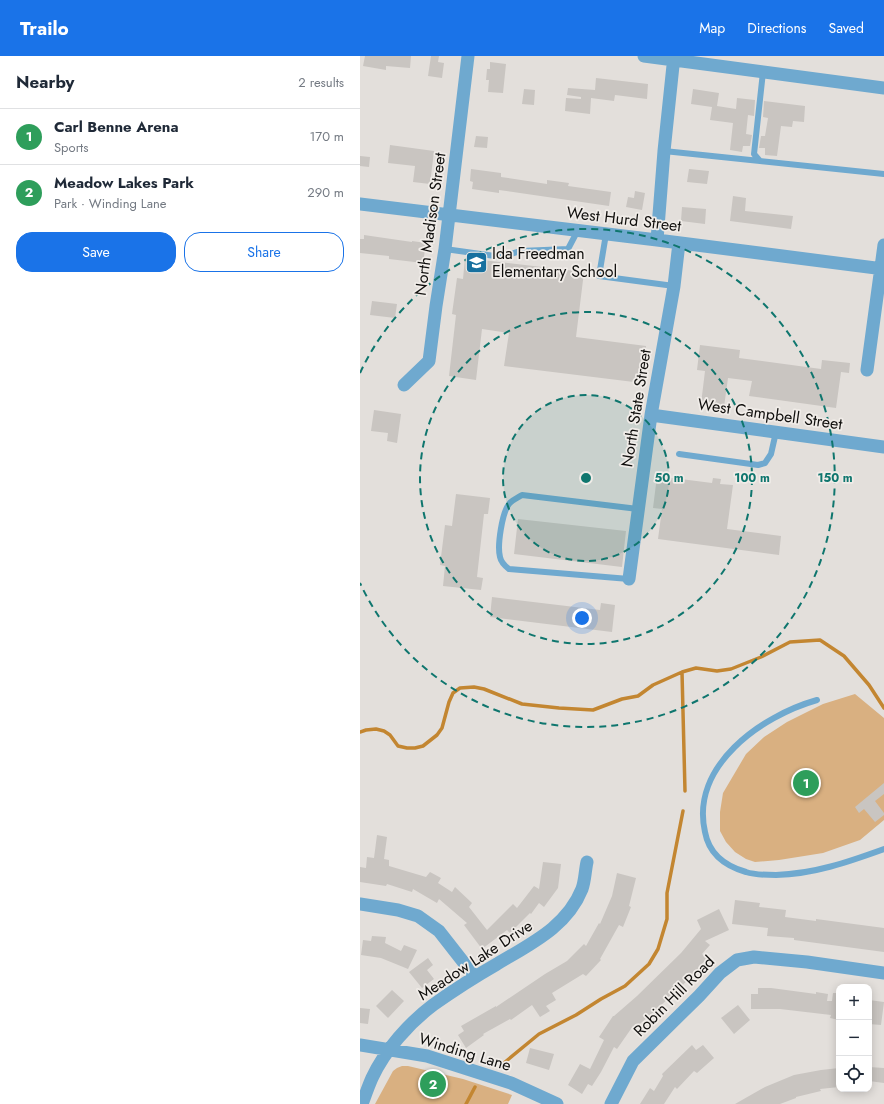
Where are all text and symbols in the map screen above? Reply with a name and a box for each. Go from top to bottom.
text: Trailo [20,15,69,42]
text: Map [699,18,725,38]
text: Directions [747,18,807,38]
text: Saved [829,18,864,38]
text: Nearby [16,70,74,94]
text: 2 results [298,73,344,92]
text: Carl Benne Arena [54,116,179,138]
text: 1 [26,127,32,146]
text: 170 m [309,127,344,146]
text: Sports [54,138,88,157]
street label: North Madison Street [409,151,451,297]
text: Meadow Lakes Park [54,172,194,194]
text: 2 [25,183,33,202]
text: 290 m [307,183,344,202]
text: Park · Winding Lane [54,194,167,213]
street label: West Hurd Street [565,201,683,237]
button: Save [16,232,176,272]
button: Share [184,232,344,272]
place label: Ida Freedman Elementary School [492,242,617,283]
school or university icon: Ida Freedman Elementary School [463,249,489,275]
street label: North State Street [615,347,657,469]
street label: West Campbell Street [696,392,844,436]
text: 50 m [654,469,684,487]
text: 100 m [734,469,770,487]
text: 150 m [817,469,853,487]
centre of rings [579,471,593,485]
your location [572,608,592,628]
pin: 1 [793,768,819,798]
street label: Meadow Lake Drive [413,914,537,1006]
street label: Robin Hill Road [628,950,720,1042]
map controls [836,984,872,1092]
button: + [836,984,872,1020]
button: − [836,1020,872,1056]
street label: Winding Lane [416,1027,514,1077]
button: locate [836,1056,872,1092]
pin: 2 [420,1069,446,1099]

